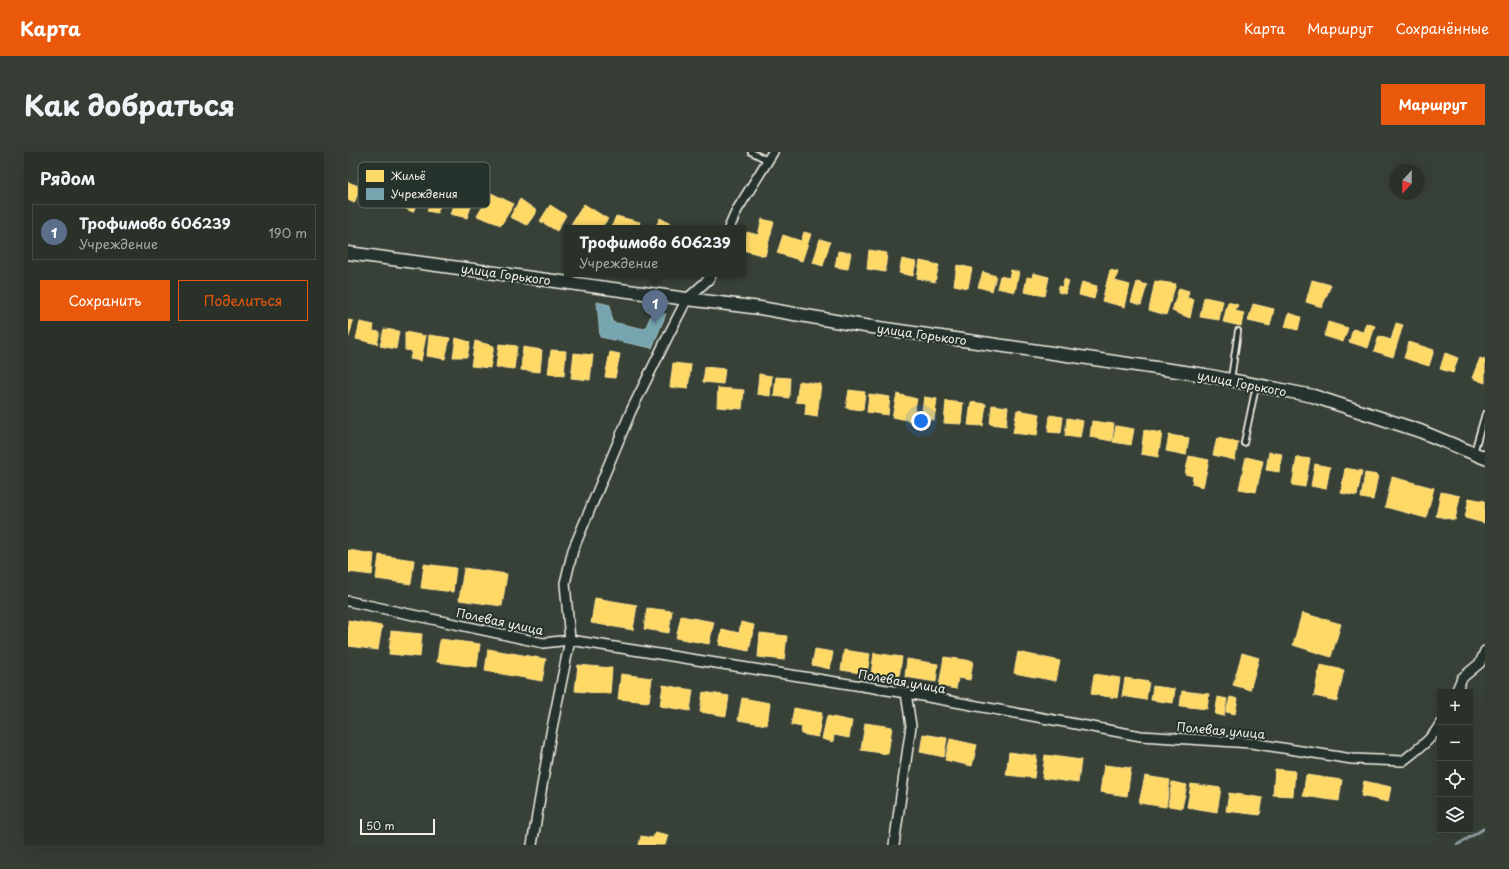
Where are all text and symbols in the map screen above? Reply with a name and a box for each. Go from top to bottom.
text: Карта [20,14,81,42]
text: Карта [1244,18,1285,39]
text: Маршрут [1307,18,1373,39]
text: Сохранённые [1395,18,1489,39]
text: Как добраться [24,83,235,126]
button: Маршрут [1381,84,1485,125]
legend [358,162,490,208]
north arrow [1389,164,1425,200]
text: Рядом [40,165,95,191]
text: Жильё [390,167,426,184]
text: Учреждения [391,185,458,202]
text: Трофимово 606239 [79,211,231,234]
text: 1 [51,223,57,242]
text: 190 m [268,223,307,242]
popup [564,225,746,277]
text: Трофимово 606239 [579,230,731,253]
text: Учреждение [79,234,158,253]
text: Учреждение [579,253,658,272]
street label: улица Горького [460,259,552,289]
button: Сохранить [40,280,170,321]
button: Поделиться [178,280,308,321]
pin: 1 [642,290,668,323]
street label: улица Горького [876,319,968,349]
street label: улица Горького [1196,366,1288,400]
your location [911,411,931,431]
street label: Полевая улица [455,603,546,639]
street label: Полевая улица [857,664,948,698]
map controls [1437,689,1473,833]
button: + [1437,689,1473,725]
street label: Полевая улица [1176,717,1266,743]
button: − [1437,725,1473,761]
button: locate [1437,761,1473,797]
button: layers [1437,797,1473,833]
scale bar [360,817,435,836]
text: 50 m [366,817,395,834]

